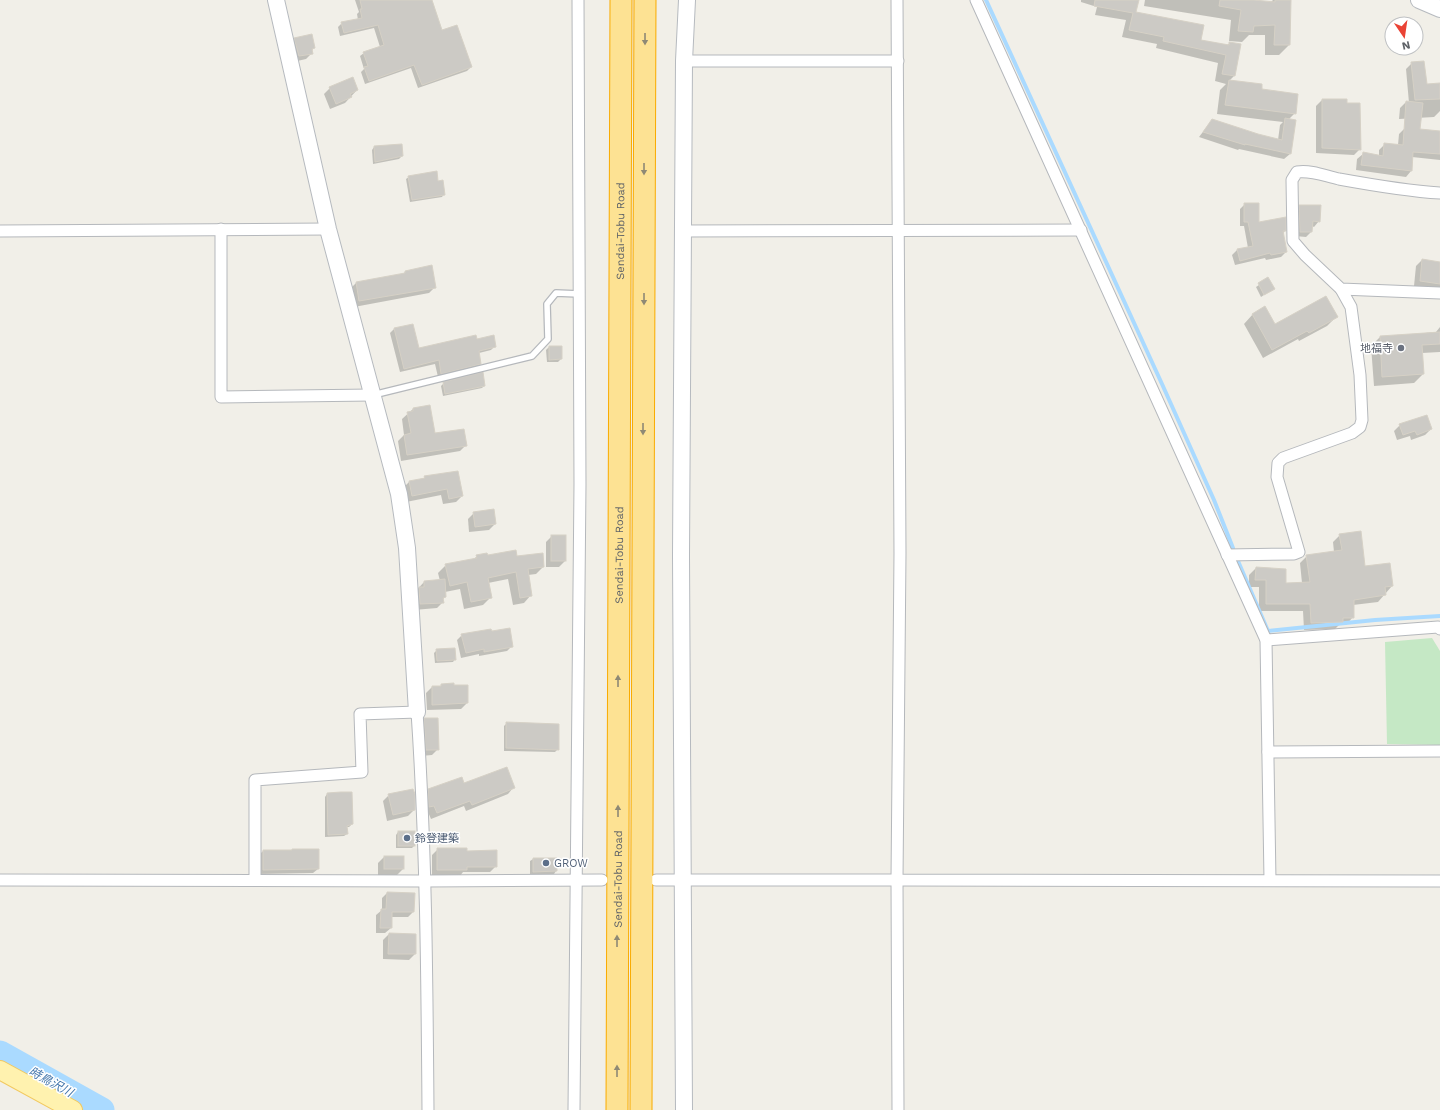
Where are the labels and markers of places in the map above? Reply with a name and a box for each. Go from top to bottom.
place label: 地福寺 [1360,342,1393,355]
marker: 地福寺 [1396,343,1406,353]
place label: 鈴登建築 [415,832,459,845]
marker: 鈴登建築 [402,833,412,843]
place label: GROW [554,857,588,870]
marker: GROW [541,858,551,868]

